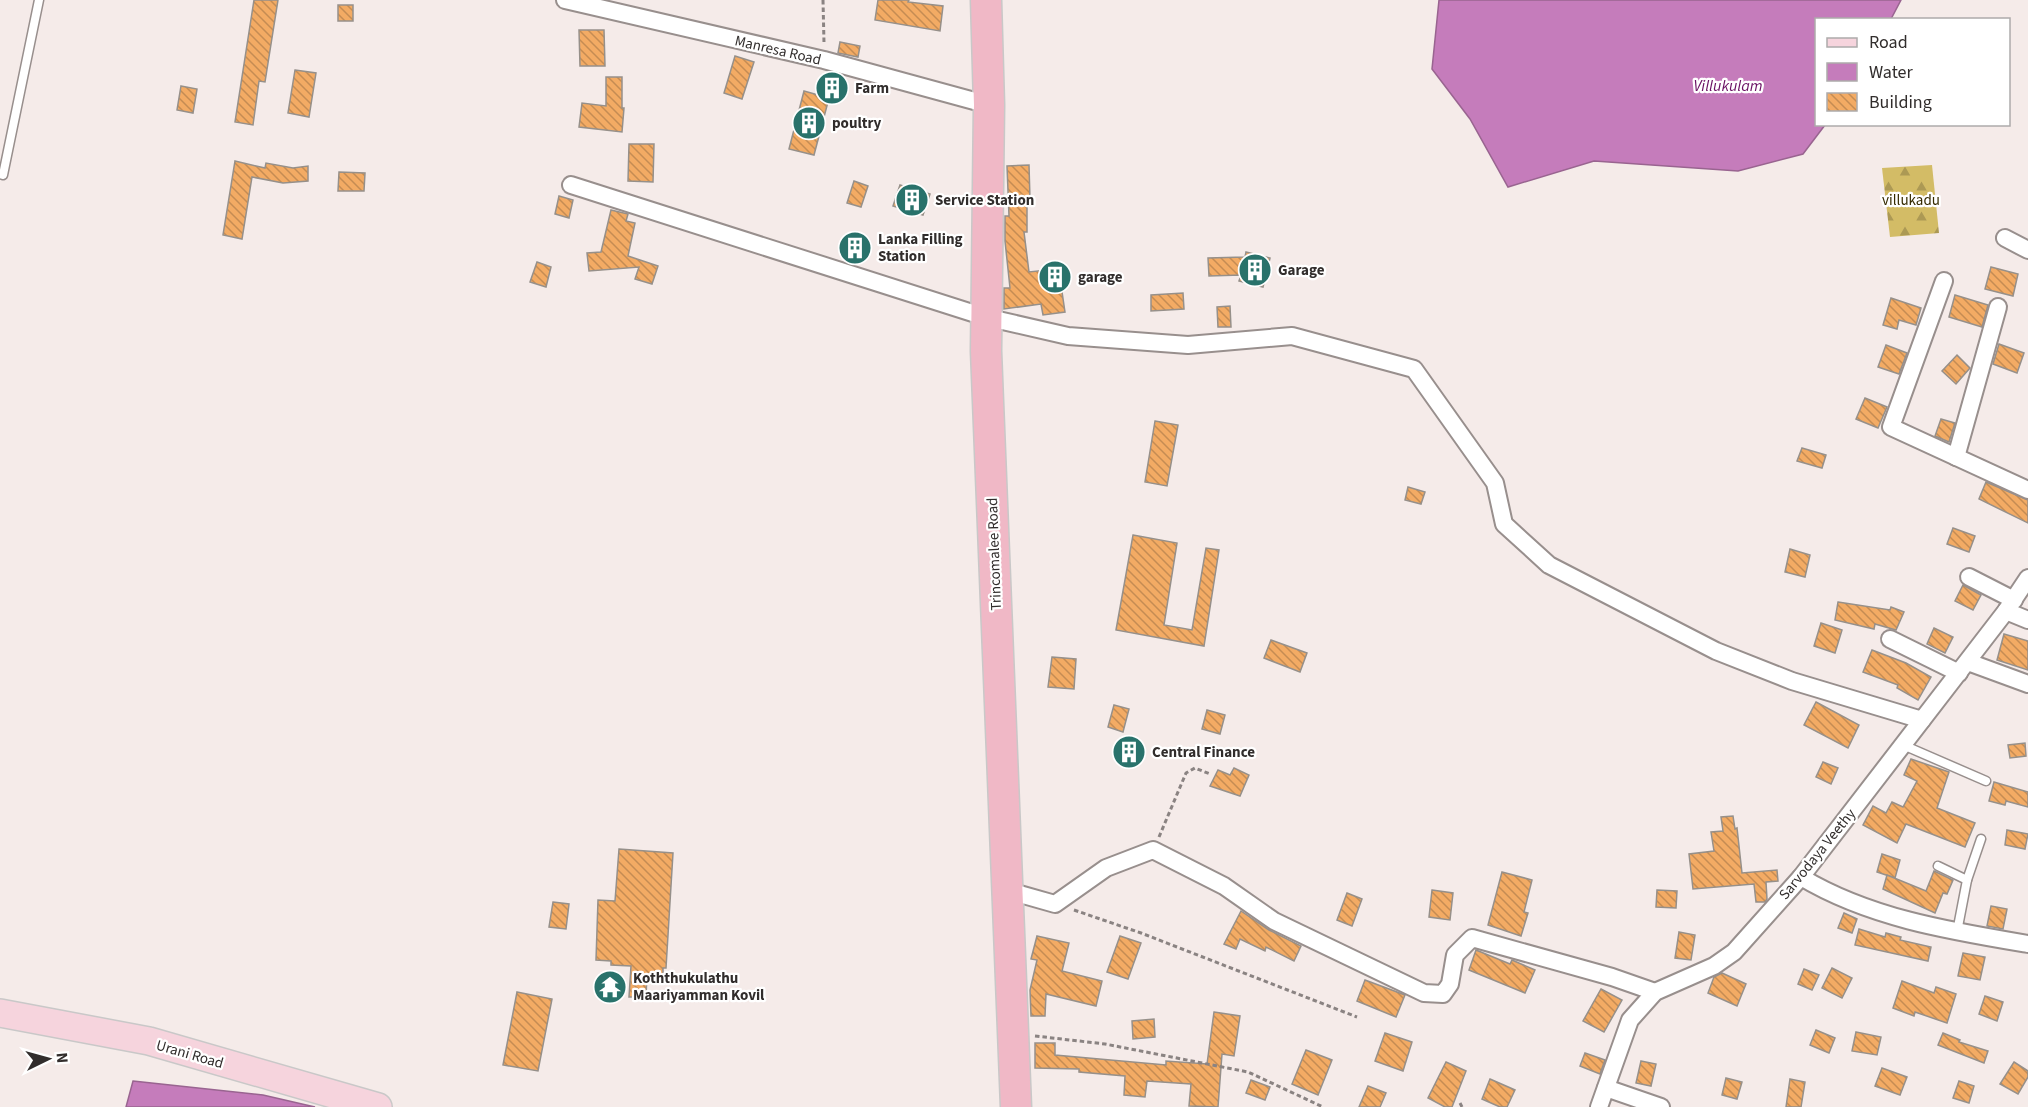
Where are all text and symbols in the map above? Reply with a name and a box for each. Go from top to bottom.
legend [1815,18,2010,126]
street label: Manresa Road [733,30,823,71]
text: Road [1869,30,1908,55]
text: Water [1869,60,1913,85]
building icon: Farm [814,70,850,106]
water label: Villukulam [1693,75,1763,97]
place label: Farm [855,78,889,99]
text: Building [1869,90,1932,115]
building icon: poultry [791,105,827,141]
place label: poultry [832,113,882,134]
building icon: Service Station [894,182,930,218]
place label: Service Station [935,190,1034,211]
park label: villukadu [1882,190,1940,211]
place label: Lanka Filling Station [878,229,963,267]
building icon: Lanka Filling Station [837,230,873,266]
building icon: Garage [1237,252,1273,288]
building icon: garage [1037,259,1073,295]
place label: Garage [1278,260,1325,281]
place label: garage [1078,267,1123,288]
street label: Trincomalee Road [982,497,1007,611]
building icon: Central Finance [1111,734,1147,770]
place label: Central Finance [1152,742,1255,763]
street label: Sarvodaya Veethy [1774,804,1861,904]
place label: Koththukulathu Maariyamman Kovil [633,968,765,1006]
temple icon: Koththukulathu Maariyamman Kovil [592,969,628,1005]
north arrow [18,1029,78,1089]
street label: Urani Road [154,1035,226,1074]
text: N [51,1052,73,1064]

